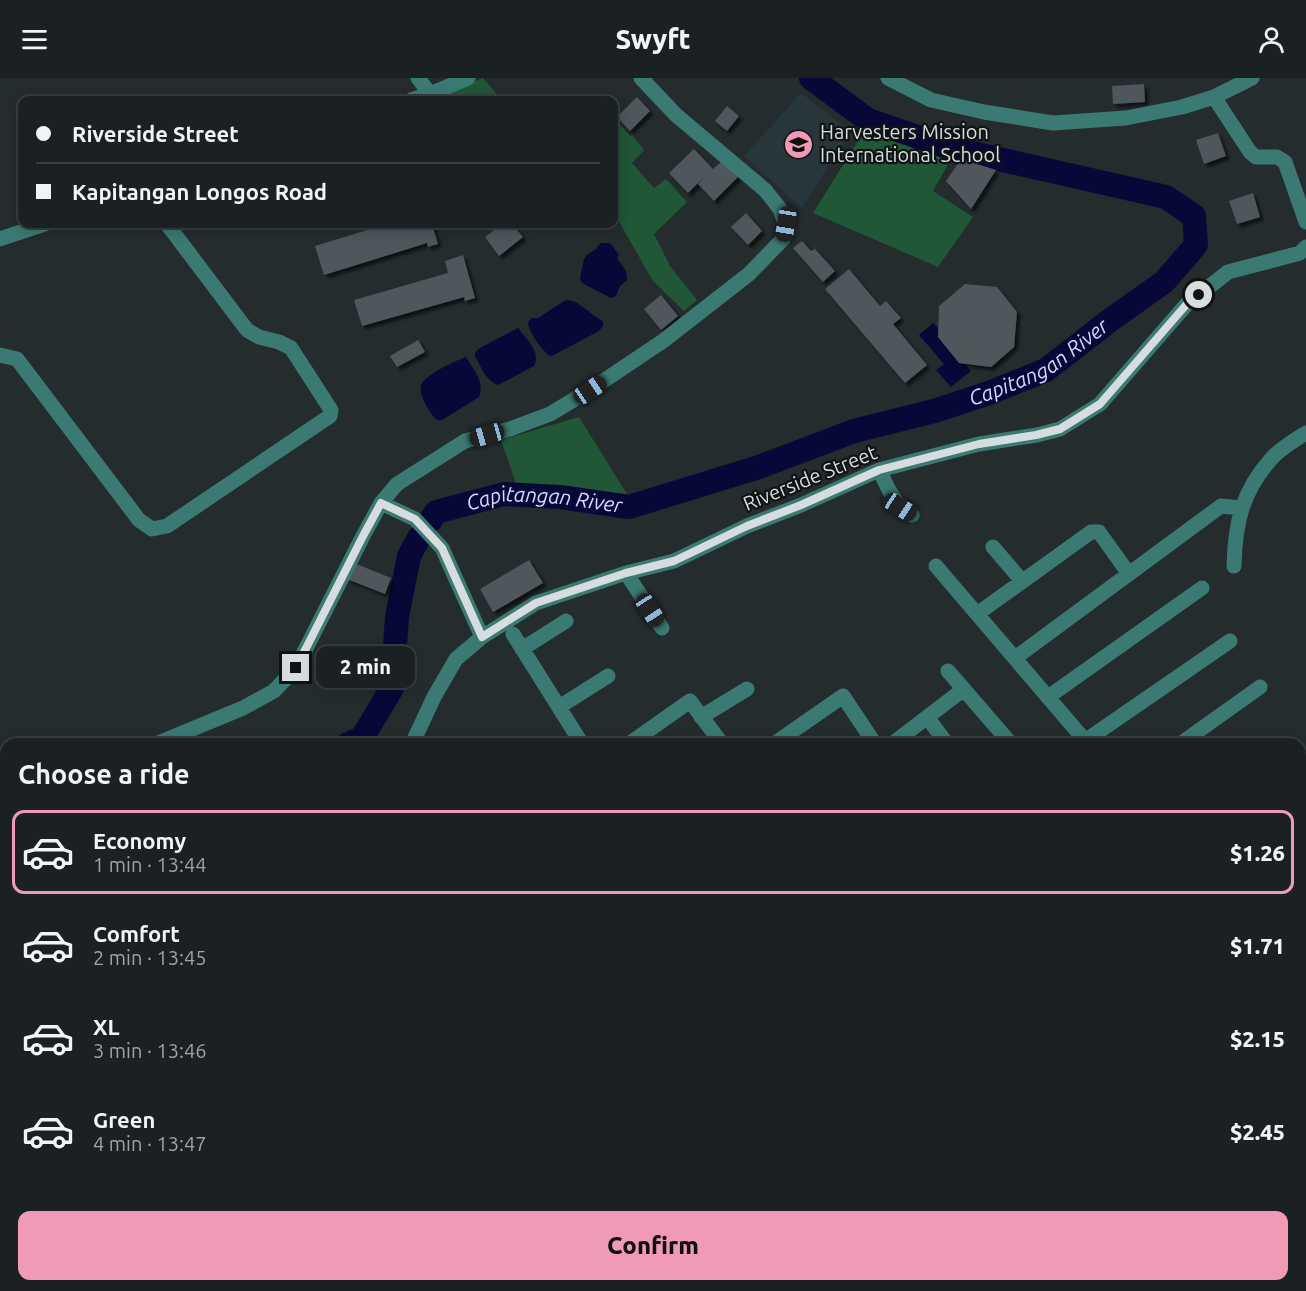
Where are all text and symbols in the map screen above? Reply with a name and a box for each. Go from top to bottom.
icon: menu [18,23,51,56]
icon: person [1255,23,1288,56]
text: Swyft [615,24,691,54]
place label: Harvesters Mission International School [820,120,1000,166]
text: Riverside Street [72,121,239,146]
school or university icon: Harvesters Mission International School [783,128,815,160]
text: Kapitangan Longos Road [72,179,327,204]
car [774,205,798,243]
route start [1185,281,1212,308]
water label: Capitangan River [966,313,1113,410]
car [570,372,610,408]
car [467,421,507,449]
street label: Riverside Street [740,440,880,515]
water label: Capitangan River [463,481,625,517]
car [880,490,920,524]
car [633,590,667,630]
callout: 2 min [317,647,416,689]
route end [282,654,309,681]
text: 2 min [340,655,391,678]
text: Choose a ride [18,759,190,789]
icon: car [21,825,75,879]
text: Economy [93,828,186,853]
text: $1.26 [1230,840,1285,865]
text: 1 min · 13:44 [93,853,207,876]
icon: car [21,918,75,972]
text: Comfort [93,921,180,946]
text: $1.71 [1230,933,1285,958]
text: 2 min · 13:45 [93,946,207,969]
icon: car [21,1011,75,1065]
text: XL [93,1014,120,1039]
text: $2.15 [1230,1026,1285,1051]
text: 3 min · 13:46 [93,1039,207,1062]
icon: car [21,1104,75,1158]
text: Green [93,1107,155,1132]
text: $2.45 [1230,1119,1285,1144]
text: 4 min · 13:47 [93,1132,207,1155]
button: Confirm [18,1211,1288,1280]

